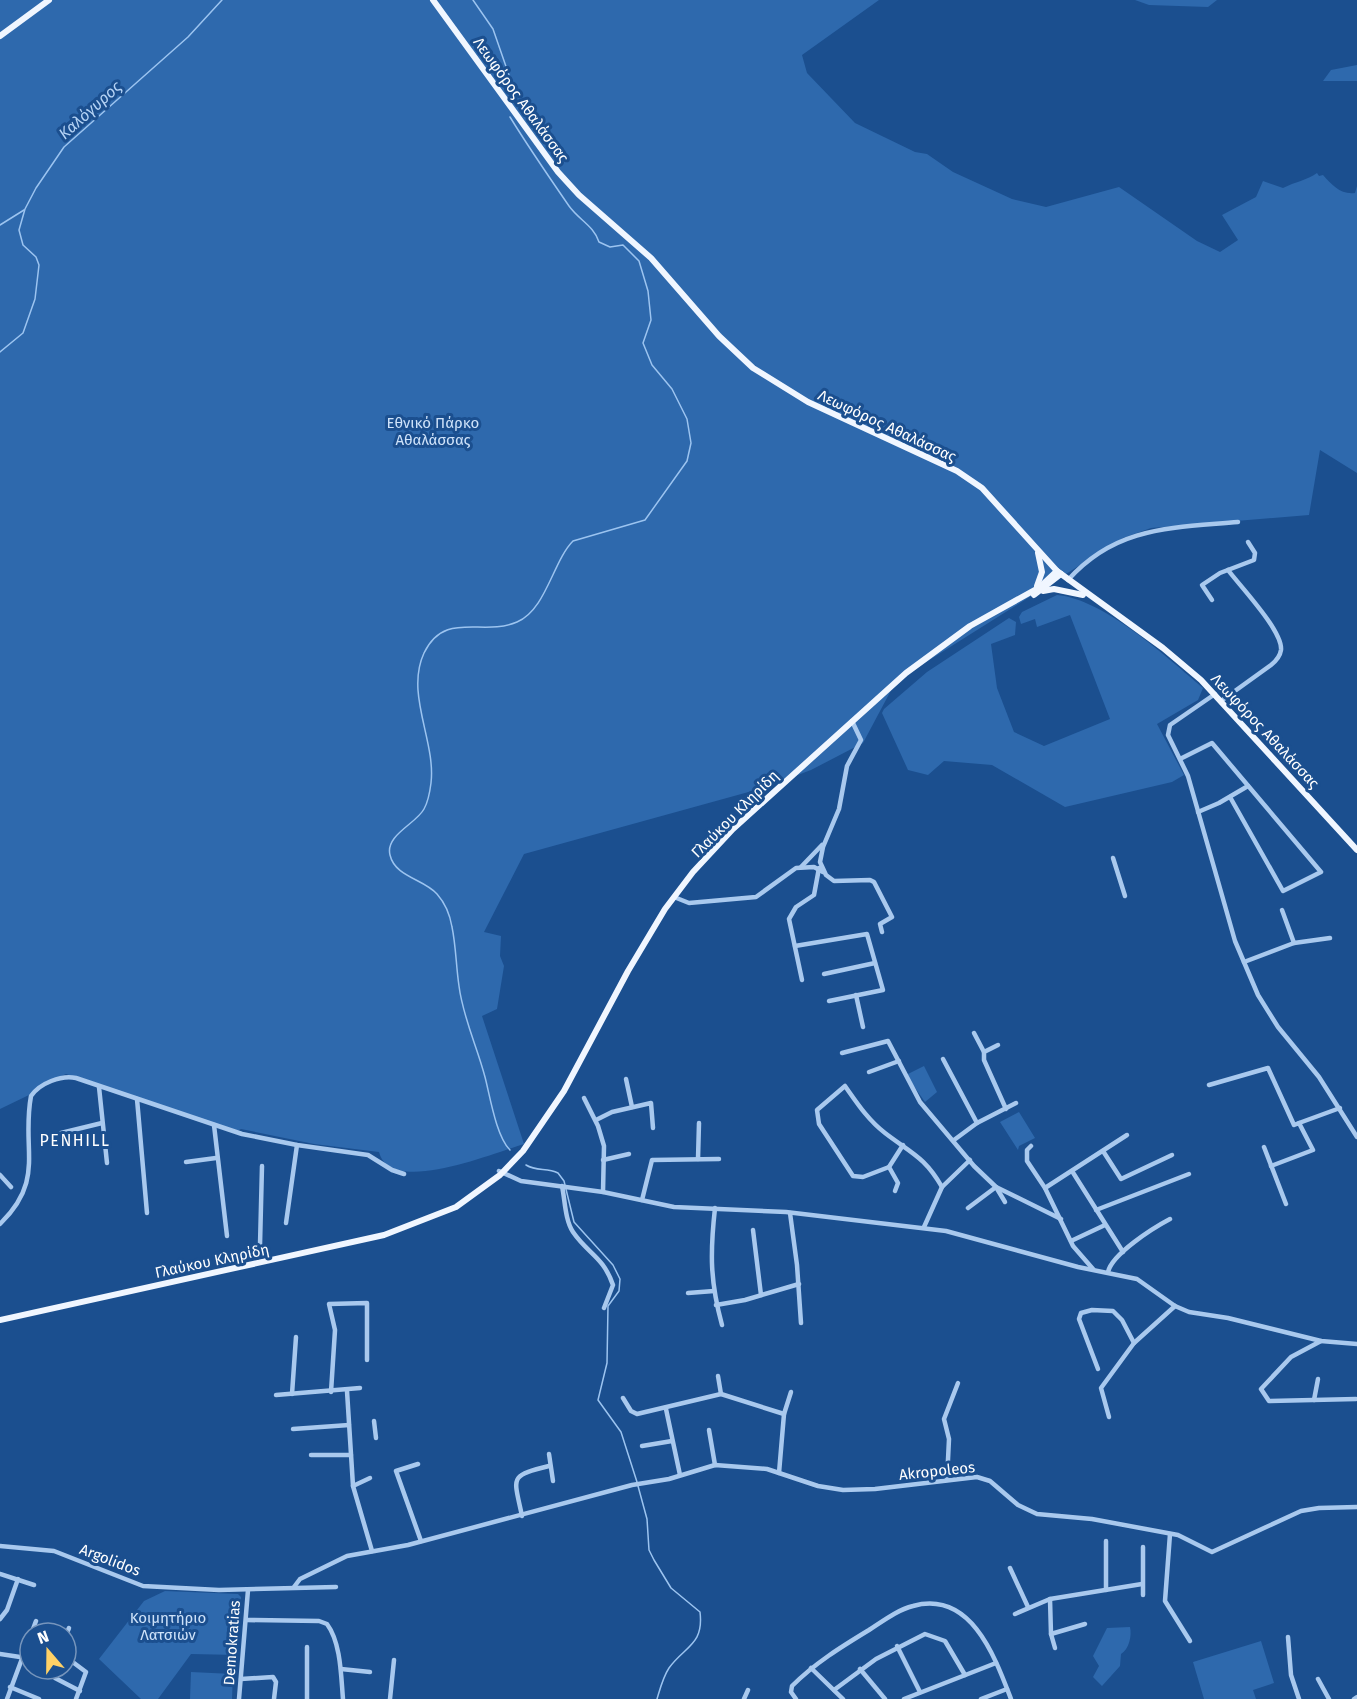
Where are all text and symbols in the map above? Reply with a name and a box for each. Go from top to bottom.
street label: Λεωφόρος Αθαλάσσας [470,34,572,166]
water label: Καλόγυρος [55,76,126,143]
street label: Λεωφόρος Αθαλάσσας [815,386,959,466]
park label: Εθνικό Πάρκο Αθαλάσσας [387,414,479,449]
street label: Λεωφόρος Αθαλάσσας [1207,670,1323,792]
street label: Γλαύκου Κληρίδη [688,767,782,861]
district label: PENHILL [40,1131,110,1150]
street label: Γλαύκου Κληρίδη [153,1240,271,1282]
street label: Akropoleos [898,1458,976,1484]
street label: Argolidos [77,1540,143,1580]
street label: Demokratias [220,1600,244,1686]
park label: Κοιμητήριο Λατσιών [130,1609,206,1644]
north arrow [18,1621,78,1681]
text: N [35,1627,51,1648]

